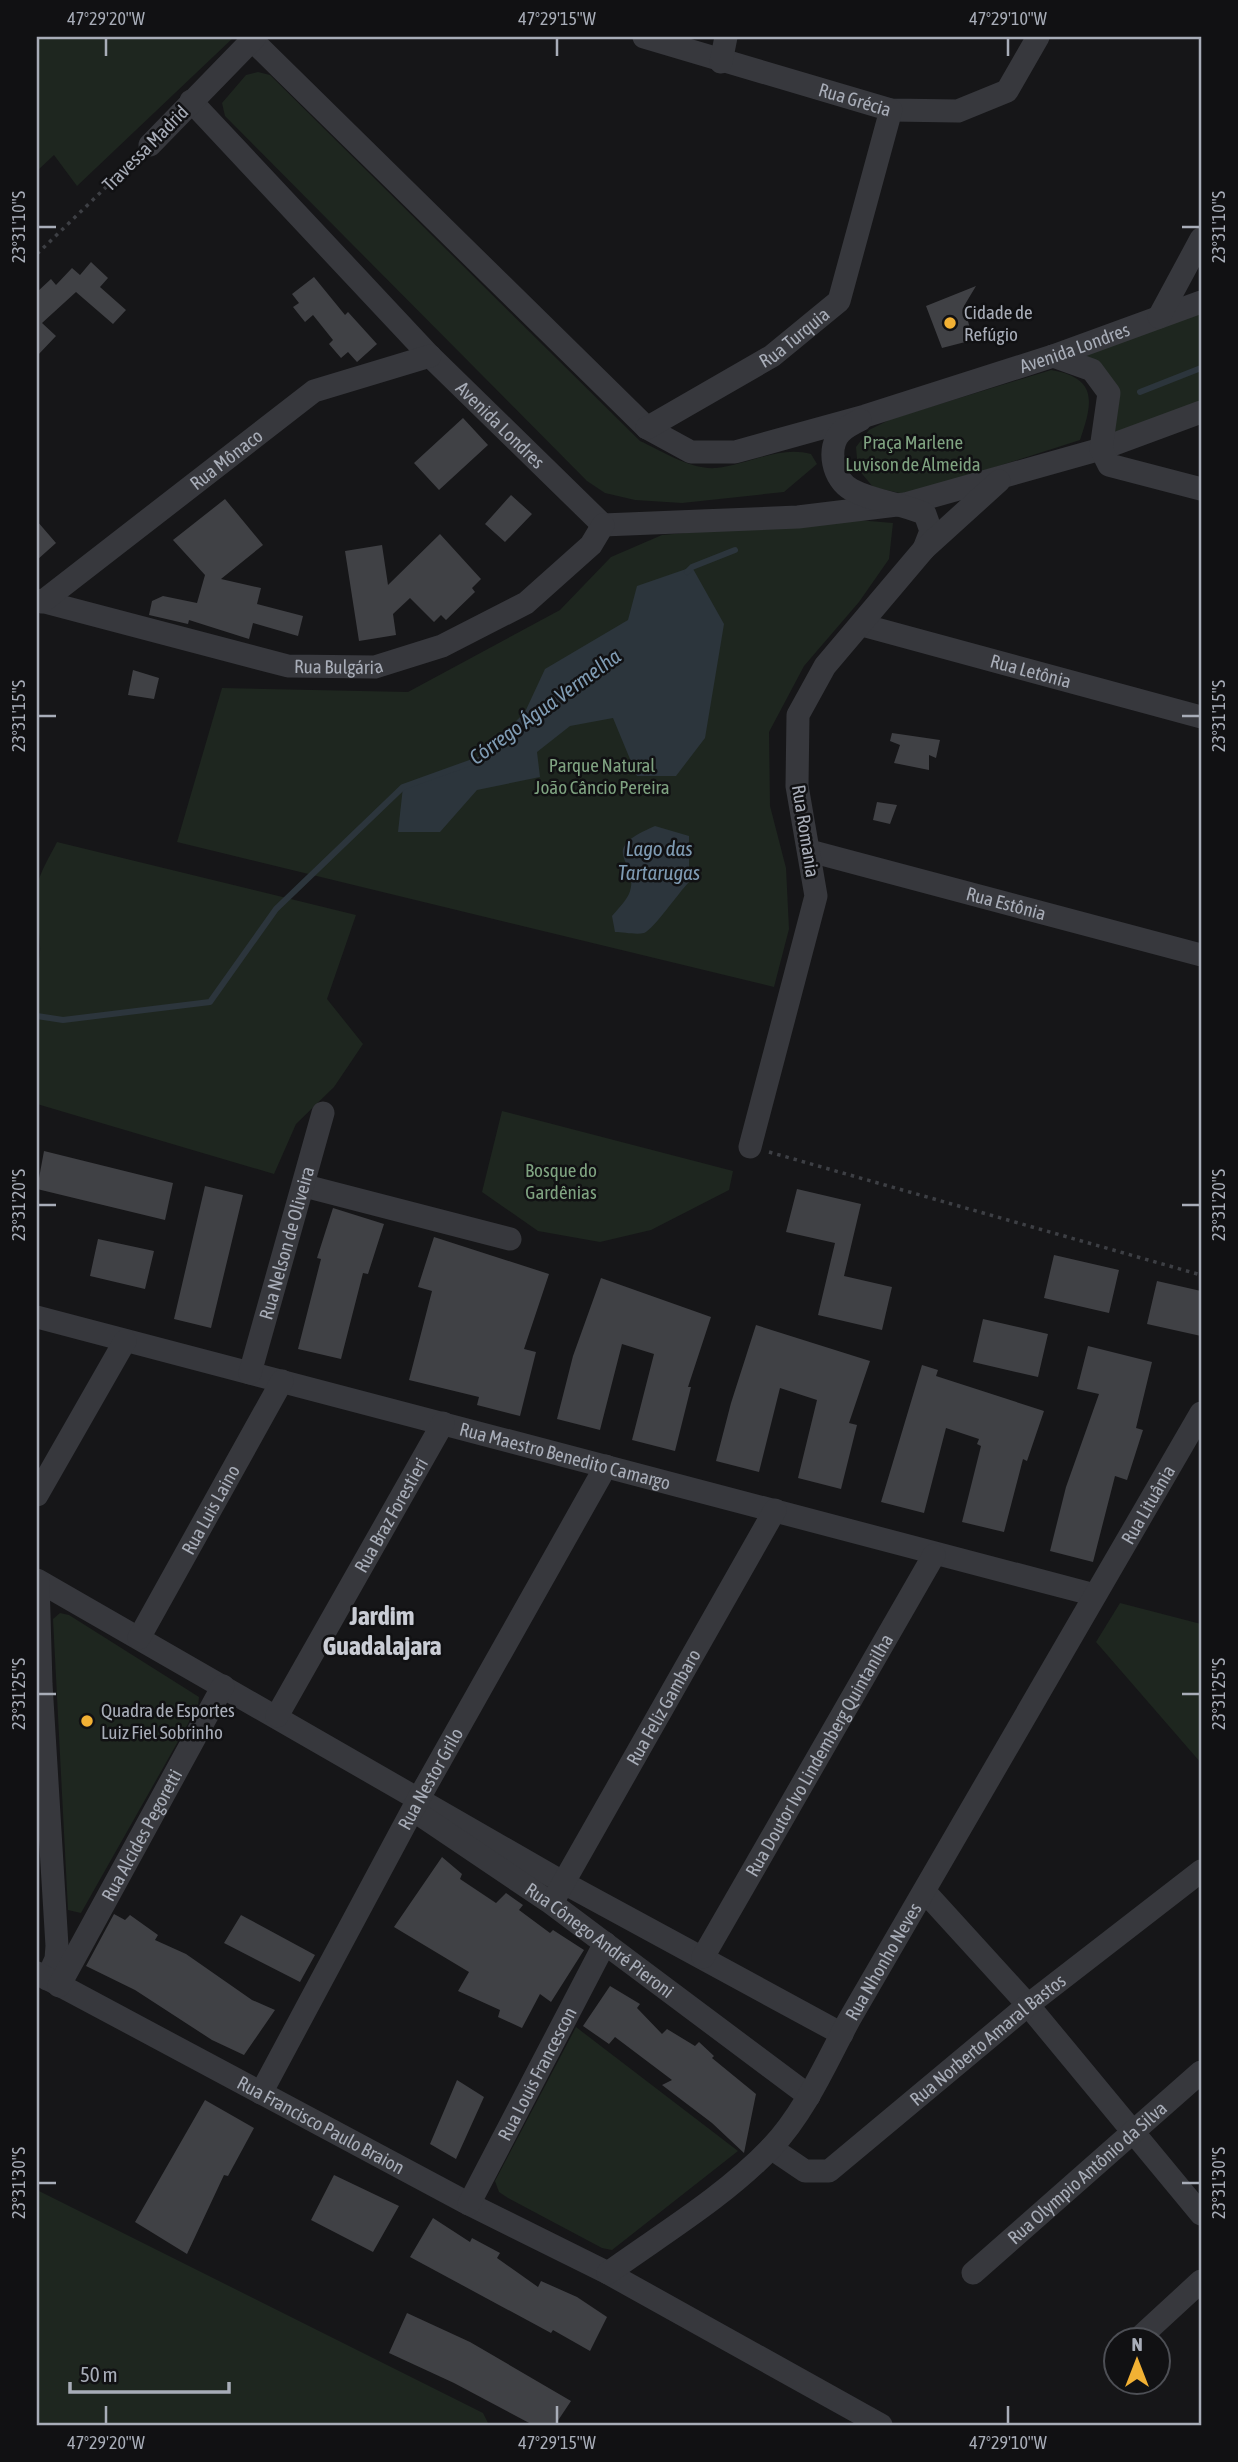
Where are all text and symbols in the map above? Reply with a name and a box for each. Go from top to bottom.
text: 47°29'20"W [67,8,145,29]
text: 47°29'15"W [518,8,596,29]
text: 47°29'10"W [969,8,1047,29]
street label: Rua Grécia [816,78,894,120]
street label: Travessa Madrid [98,101,192,195]
text: 23°31'10"S [8,191,29,263]
text: 23°31'10"S [1208,191,1229,263]
place label: Cidade de Refúgio [964,301,1033,345]
street label: Rua Turquia [755,303,834,372]
marker: Cidade de Refúgio [942,315,958,331]
street label: Avenida Londres [1017,318,1133,377]
street label: Avenida Londres [452,377,550,473]
street label: Rua Mônaco [185,424,267,494]
park label: Praça Marlene Luvison de Almeida [845,431,981,475]
water label: Córrego Água Vermelha [464,643,625,769]
street label: Rua Letônia [988,649,1074,692]
street label: Rua Bulgária [294,654,386,678]
text: 23°31'15"S [8,680,29,752]
text: 23°31'15"S [1208,680,1229,752]
park label: Parque Natural João Câncio Pereira [534,754,670,798]
street label: Rua Romania [788,783,824,879]
water label: Lago das Tartarugas [618,836,700,884]
street label: Rua Estônia [964,882,1048,924]
park label: Bosque do Gardênias [525,1159,597,1203]
street label: Rua Nelson de Oliveira [255,1164,318,1322]
text: 23°31'20"S [8,1169,29,1241]
text: 23°31'20"S [1208,1169,1229,1241]
street label: Rua Maestro Benedito Camargo [457,1418,673,1494]
street label: Rua Braz Forestieri [350,1454,432,1576]
street label: Rua Luis Laino [177,1461,244,1558]
street label: Rua Lituânia [1116,1461,1179,1548]
district label: Jardim Guadalajara [322,1601,442,1661]
street label: Rua Doutor Ivo Lindemberg Quintanilha [741,1630,897,1880]
street label: Rua Feliz Gambaro [621,1645,705,1769]
text: 23°31'25"S [8,1658,29,1730]
text: 23°31'25"S [1208,1658,1229,1730]
place label: Quadra de Esportes Luiz Fiel Sobrinho [101,1699,235,1743]
marker: Quadra de Esportes Luiz Fiel Sobrinho [79,1713,95,1729]
street label: Rua Nestor Grilo [393,1724,467,1833]
street label: Rua Alcides Pegoretti [97,1765,186,1905]
street label: Rua Cônego André Pieroni [521,1878,678,2002]
street label: Rua Nhonho Neves [840,1898,926,2024]
street label: Rua Norberto Amaral Bastos [905,1969,1070,2110]
street label: Rua Louis Francescon [493,2003,581,2144]
street label: Rua Francisco Paulo Braion [234,2071,408,2178]
street label: Rua Olympio Antônio da Silva [1003,2097,1171,2248]
text: 23°31'30"S [8,2147,29,2219]
text: 23°31'30"S [1208,2147,1229,2219]
north arrow [1102,2326,1172,2396]
text: N [1131,2333,1143,2355]
scale bar [70,2350,229,2394]
text: 50 m [80,2362,118,2386]
text: 47°29'20"W [67,2432,145,2453]
text: 47°29'15"W [518,2432,596,2453]
text: 47°29'10"W [969,2432,1047,2453]

